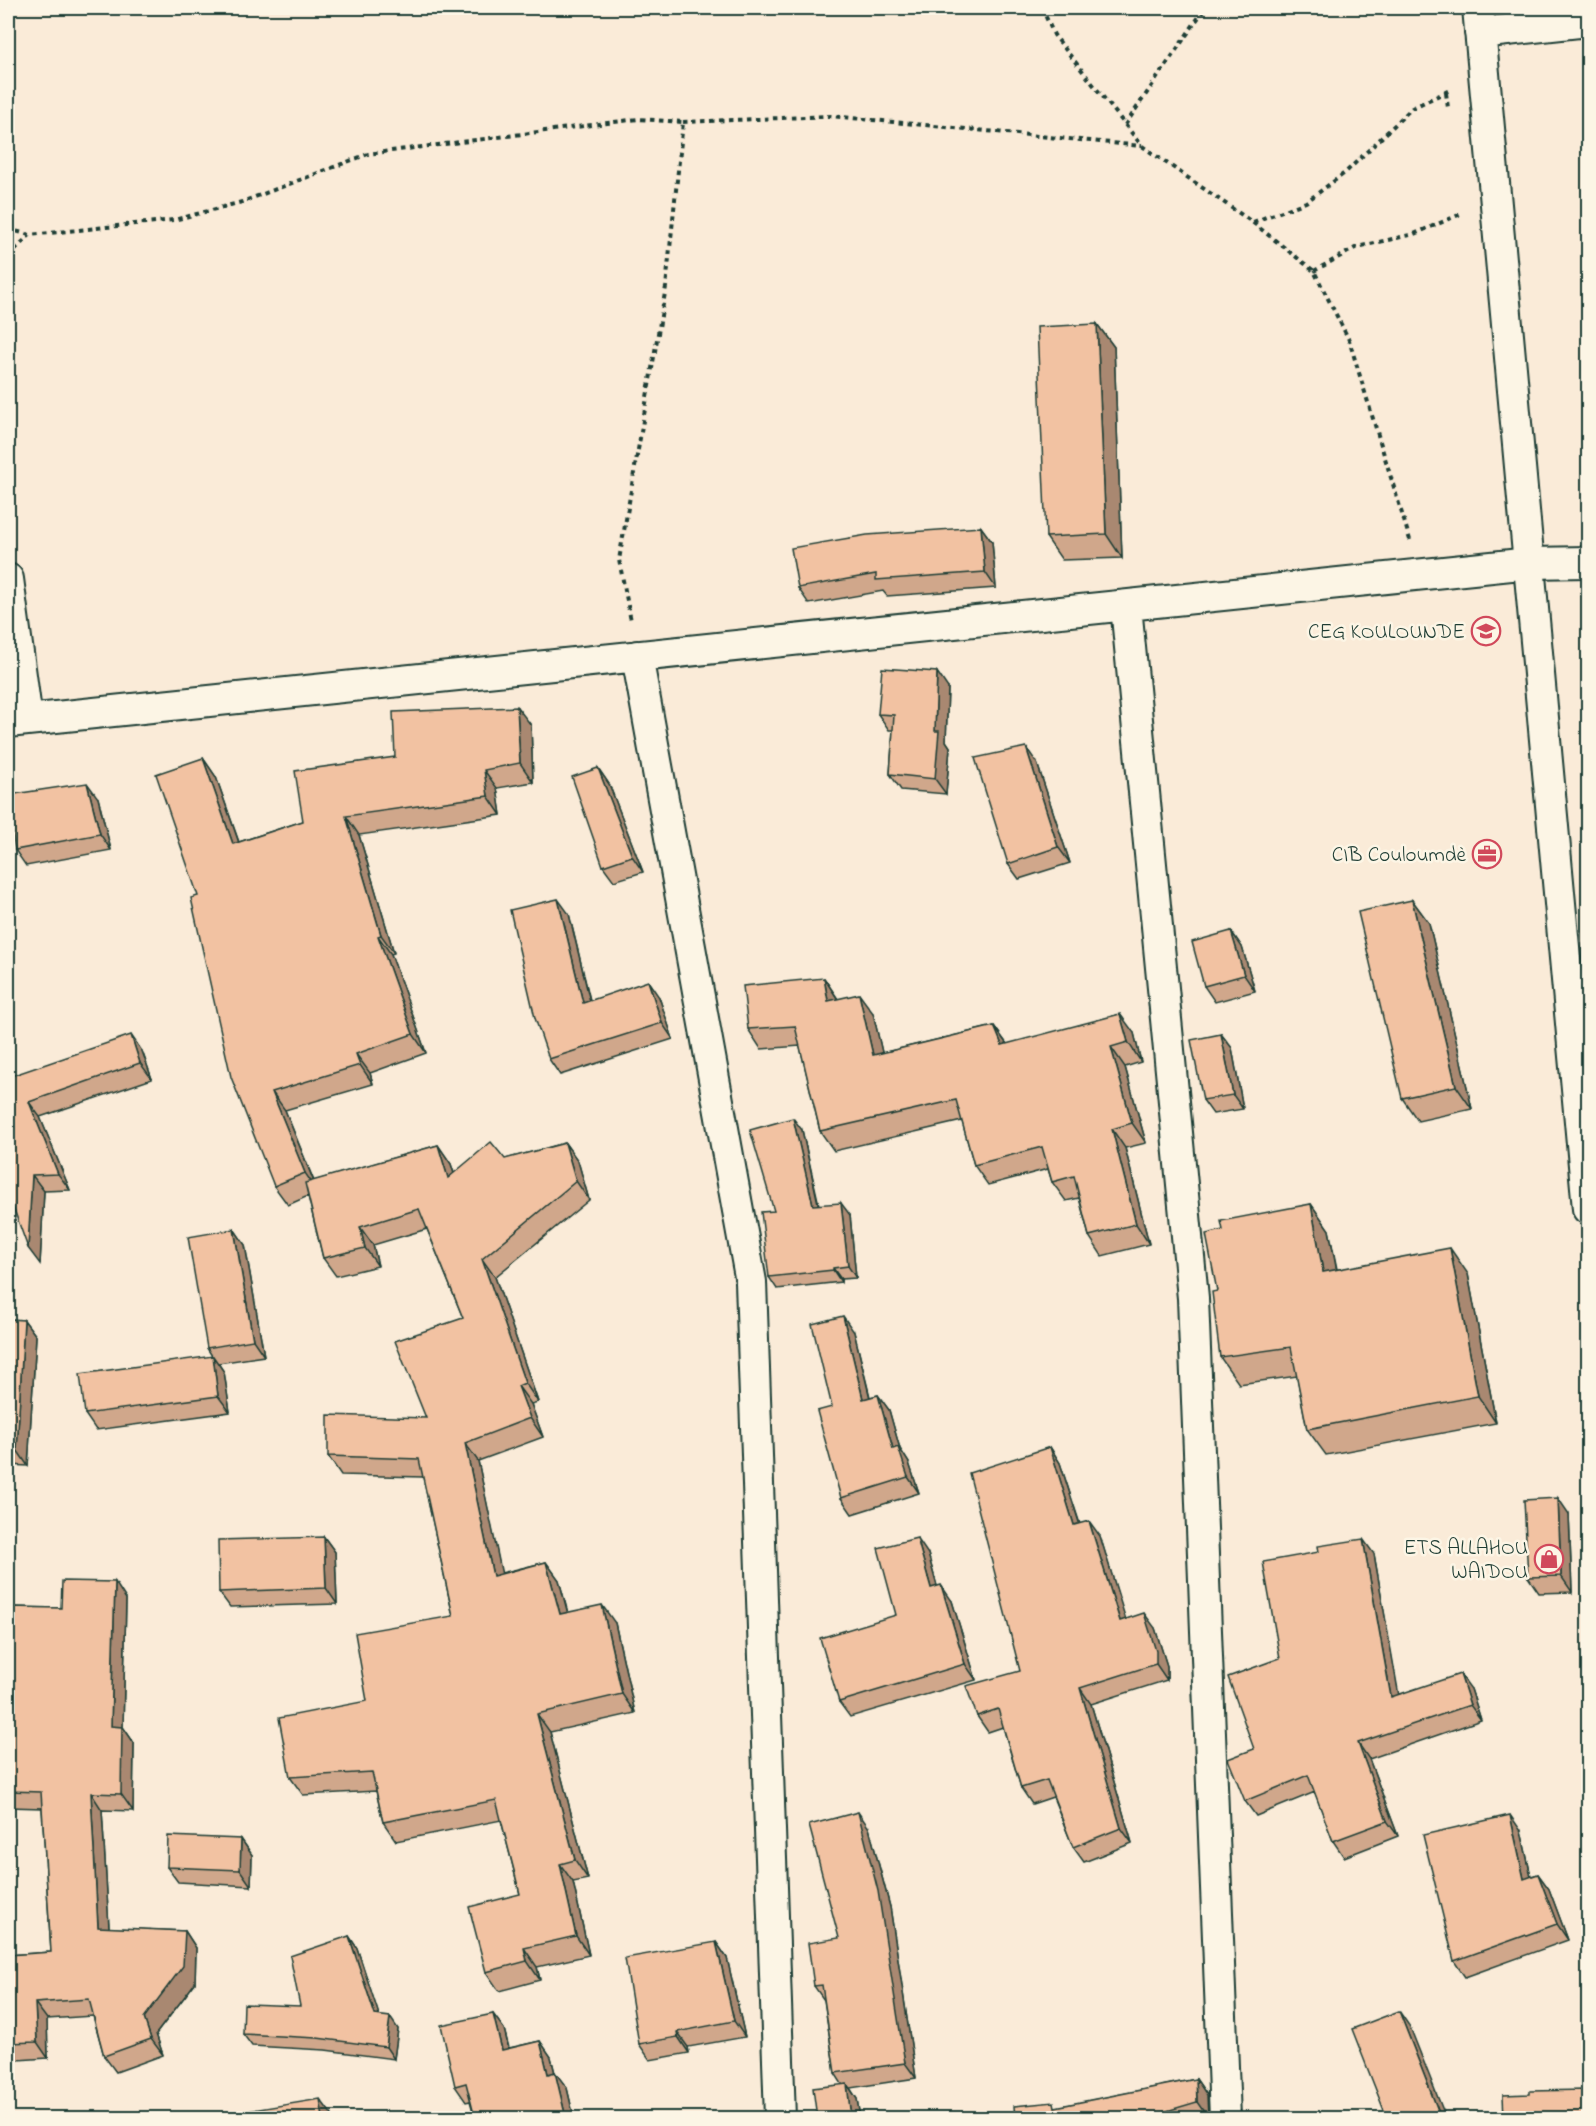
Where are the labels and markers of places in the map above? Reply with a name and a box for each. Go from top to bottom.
school or university icon: CEG KOULOUNDE [1470,615,1502,647]
place label: CEG KOULOUNDE [1308,618,1465,648]
office icon: CIB Couloumdè [1471,838,1503,870]
place label: CIB Couloumdè [1332,841,1467,871]
place label: ETS ALLAHOU WAIDOU [1404,1534,1528,1588]
shop icon: ETS ALLAHOU WAIDOU [1533,1543,1565,1575]

